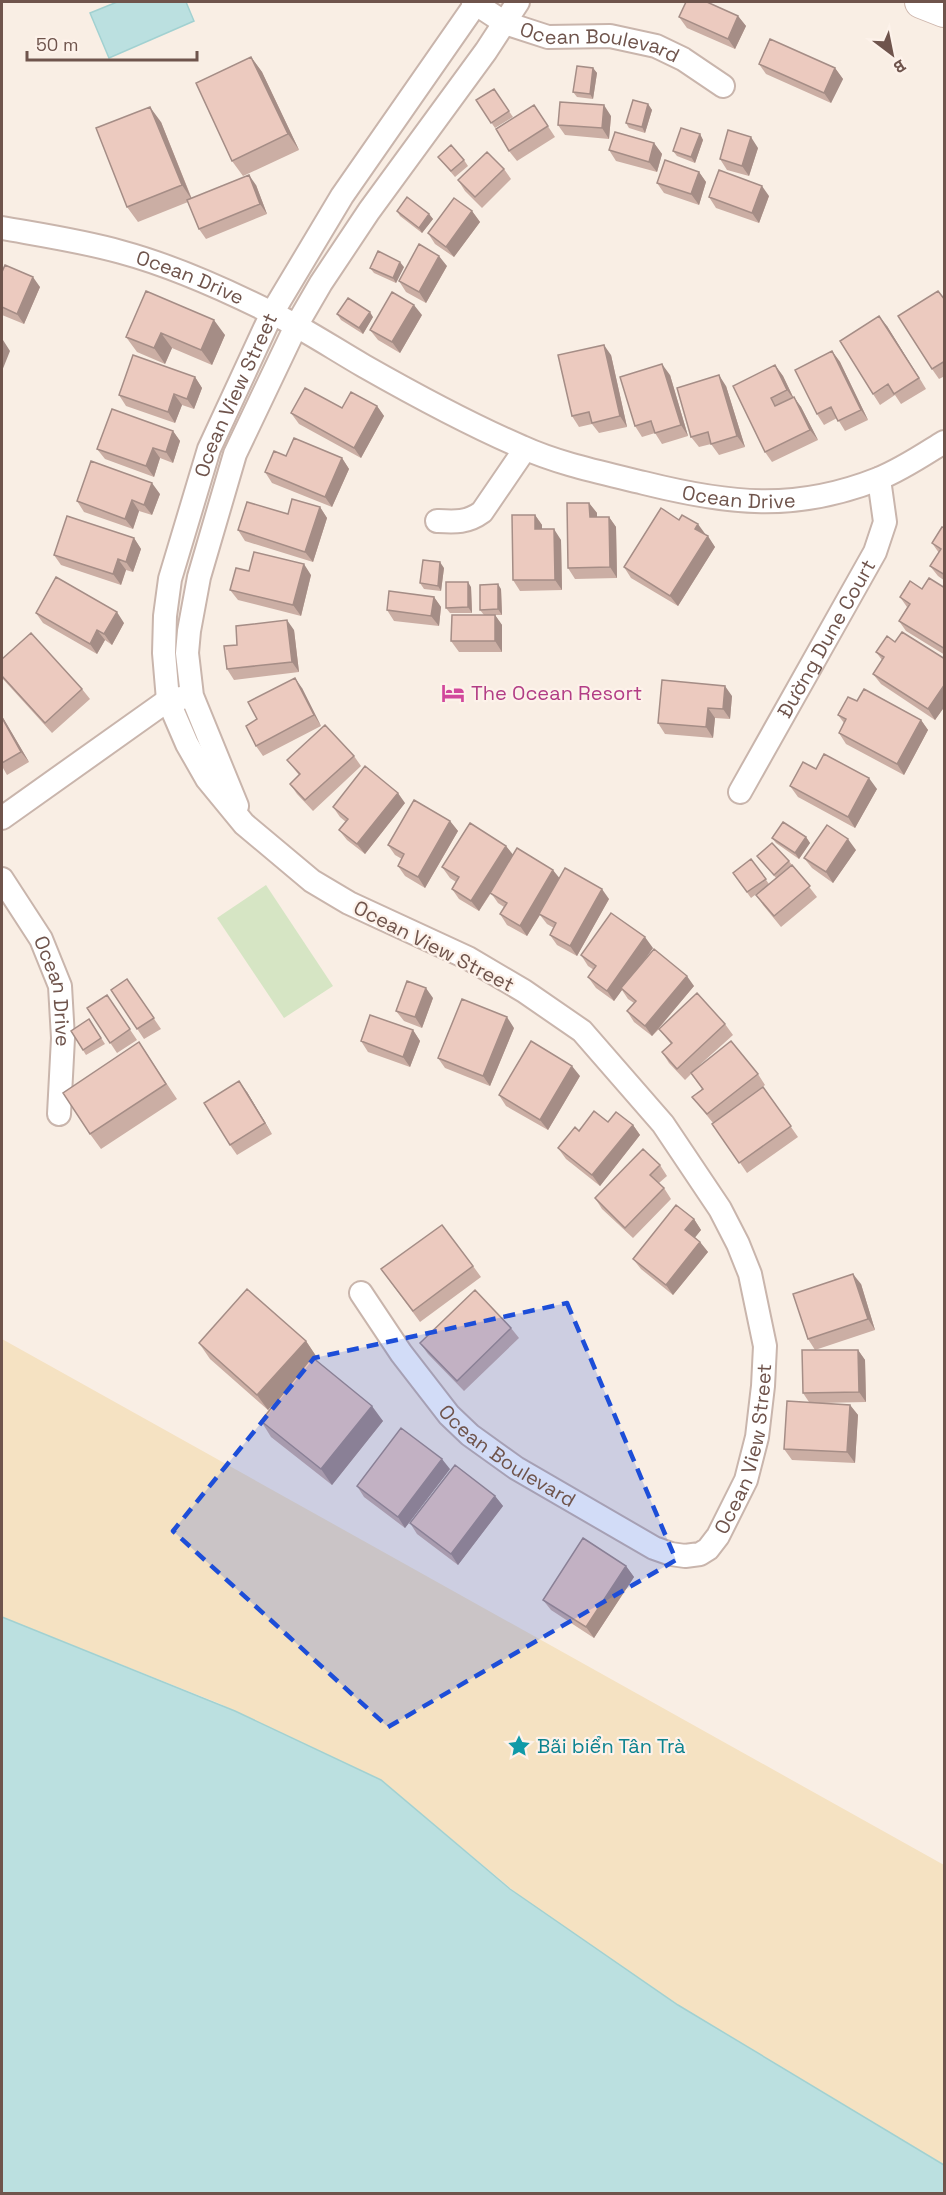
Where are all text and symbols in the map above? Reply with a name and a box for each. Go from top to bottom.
street label: Ocean Boulevard [517,16,684,68]
scale bar [27,24,196,62]
north arrow [862,24,922,84]
text: 50 m [36,33,78,56]
text: B [890,55,910,78]
street label: Ocean Drive [133,244,248,311]
street label: Ocean View Street [188,309,283,480]
street label: Ocean Drive [680,479,797,514]
street label: Đường Dune Court [771,555,881,722]
hotel icon: The Ocean Resort [440,680,466,706]
place label: The Ocean Resort [471,680,642,706]
street label: Ocean View Street [349,894,519,998]
street label: Ocean Drive [28,932,76,1047]
street label: Ocean View Street [708,1363,777,1539]
street label: Ocean Boulevard [433,1399,581,1513]
place icon: Bãi biển Tân Trà [506,1733,532,1759]
place label: Bãi biển Tân Trà [537,1733,686,1759]

